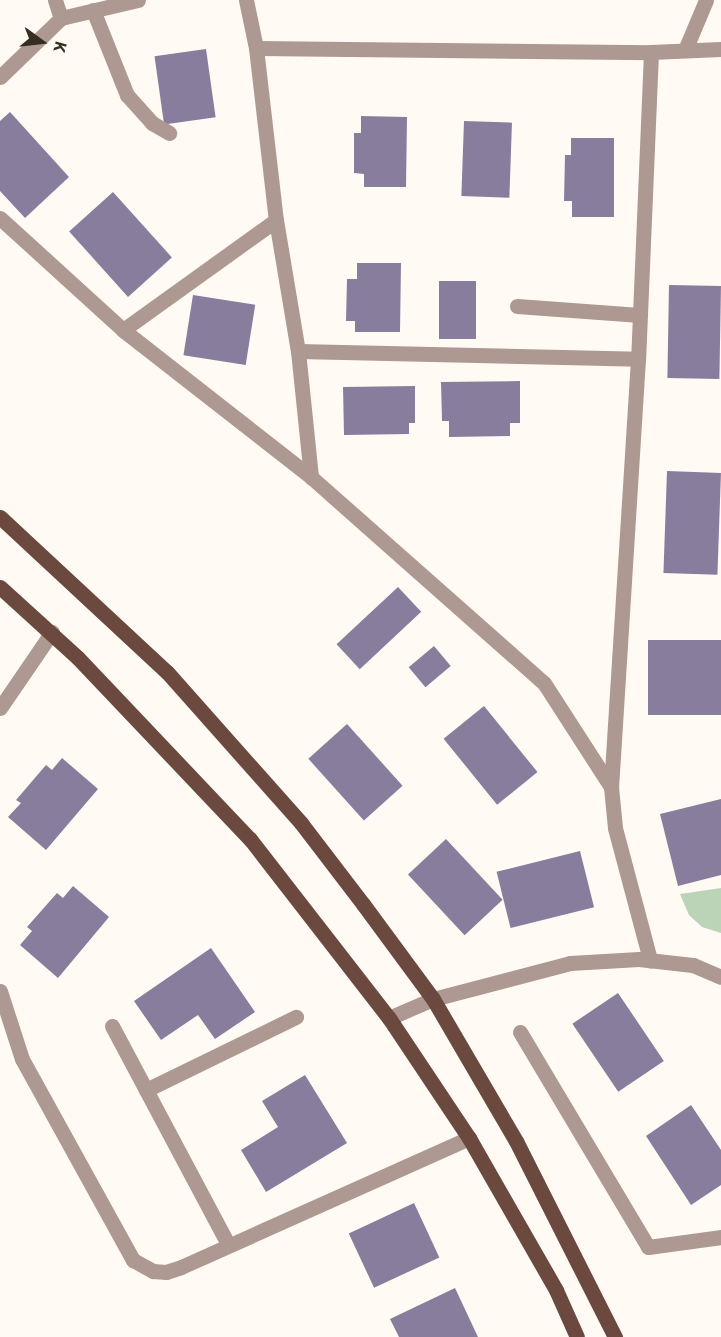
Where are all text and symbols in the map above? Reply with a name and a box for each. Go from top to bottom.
north arrow [12,12,72,72]
text: K [49,39,70,54]

